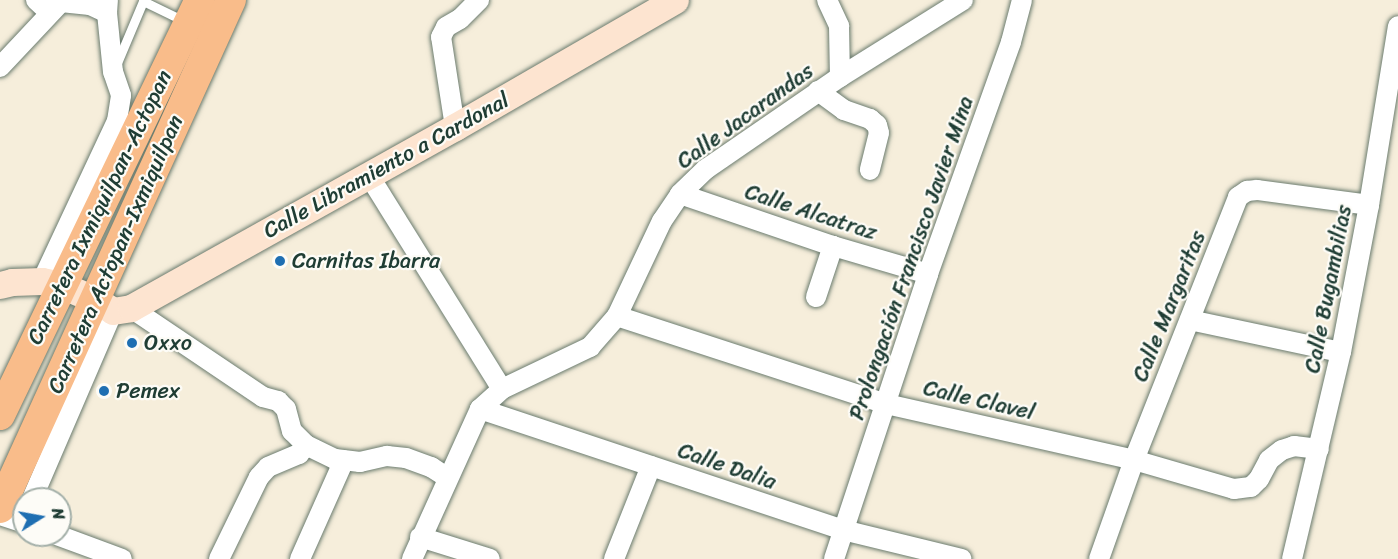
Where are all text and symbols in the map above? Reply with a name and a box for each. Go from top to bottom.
street label: Calle Jacarandas [672,58,818,174]
street label: Carretera Ixmiquilpan-Actopan [21,65,177,349]
street label: Calle Libramiento a Cardonal [258,86,514,244]
street label: Prolongación Francisco Javier Mina [843,93,979,423]
street label: Carretera Actopan-Ixmiquilpan [41,110,189,398]
street label: Calle Alcatraz [742,178,880,246]
street label: Calle Bugambilias [1299,203,1357,375]
street label: Calle Margaritas [1127,227,1211,385]
place label: Carnitas Ibarra [292,248,440,274]
marker: Carnitas Ibarra [273,254,287,268]
place label: Oxxo [144,330,192,356]
marker: Oxxo [125,336,139,350]
street label: Calle Clavel [921,374,1037,426]
place label: Pemex [116,378,180,404]
marker: Pemex [97,384,111,398]
street label: Calle Dalia [675,437,779,495]
north arrow [12,487,72,547]
text: N [43,506,73,522]

